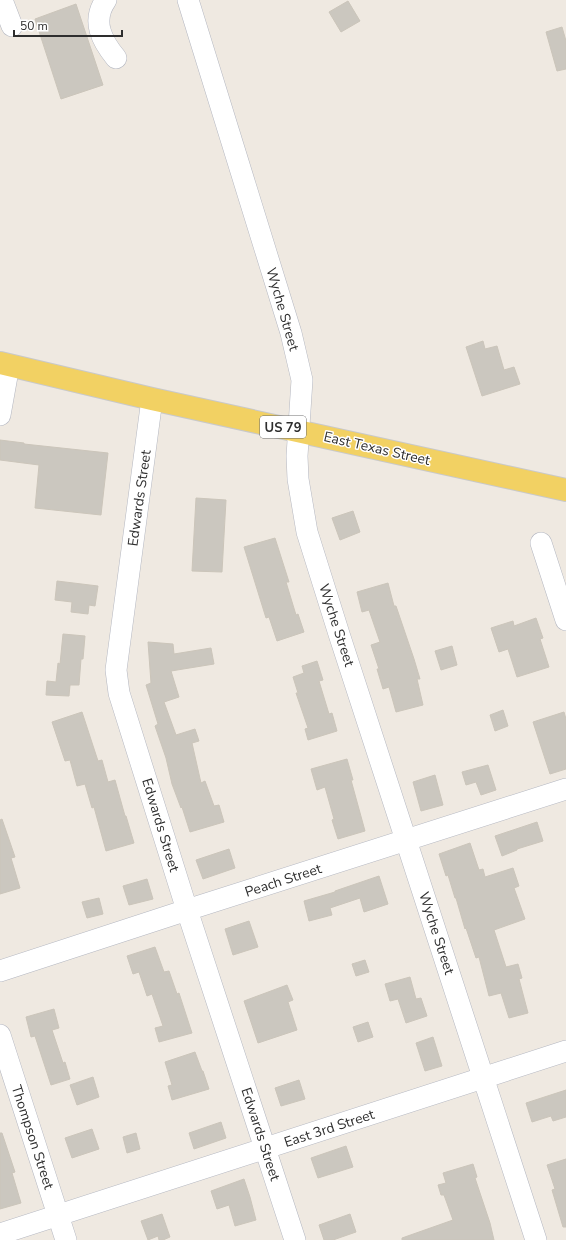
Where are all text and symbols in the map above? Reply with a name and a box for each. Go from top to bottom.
scale bar [14,12,122,38]
text: 50 m [20,18,48,34]
street label: Wyche Street [262,265,304,353]
road number: US 79 [260,416,306,438]
street label: East Texas Street [322,427,432,470]
street label: Edwards Street [123,449,156,547]
street label: Wyche Street [314,581,359,669]
street label: Edwards Street [137,776,184,874]
street label: Peach Street [242,859,324,902]
street label: Wyche Street [414,889,459,977]
street label: Thompson Street [7,1083,58,1192]
street label: Edwards Street [237,1085,285,1183]
street label: East 3rd Street [282,1105,377,1152]

